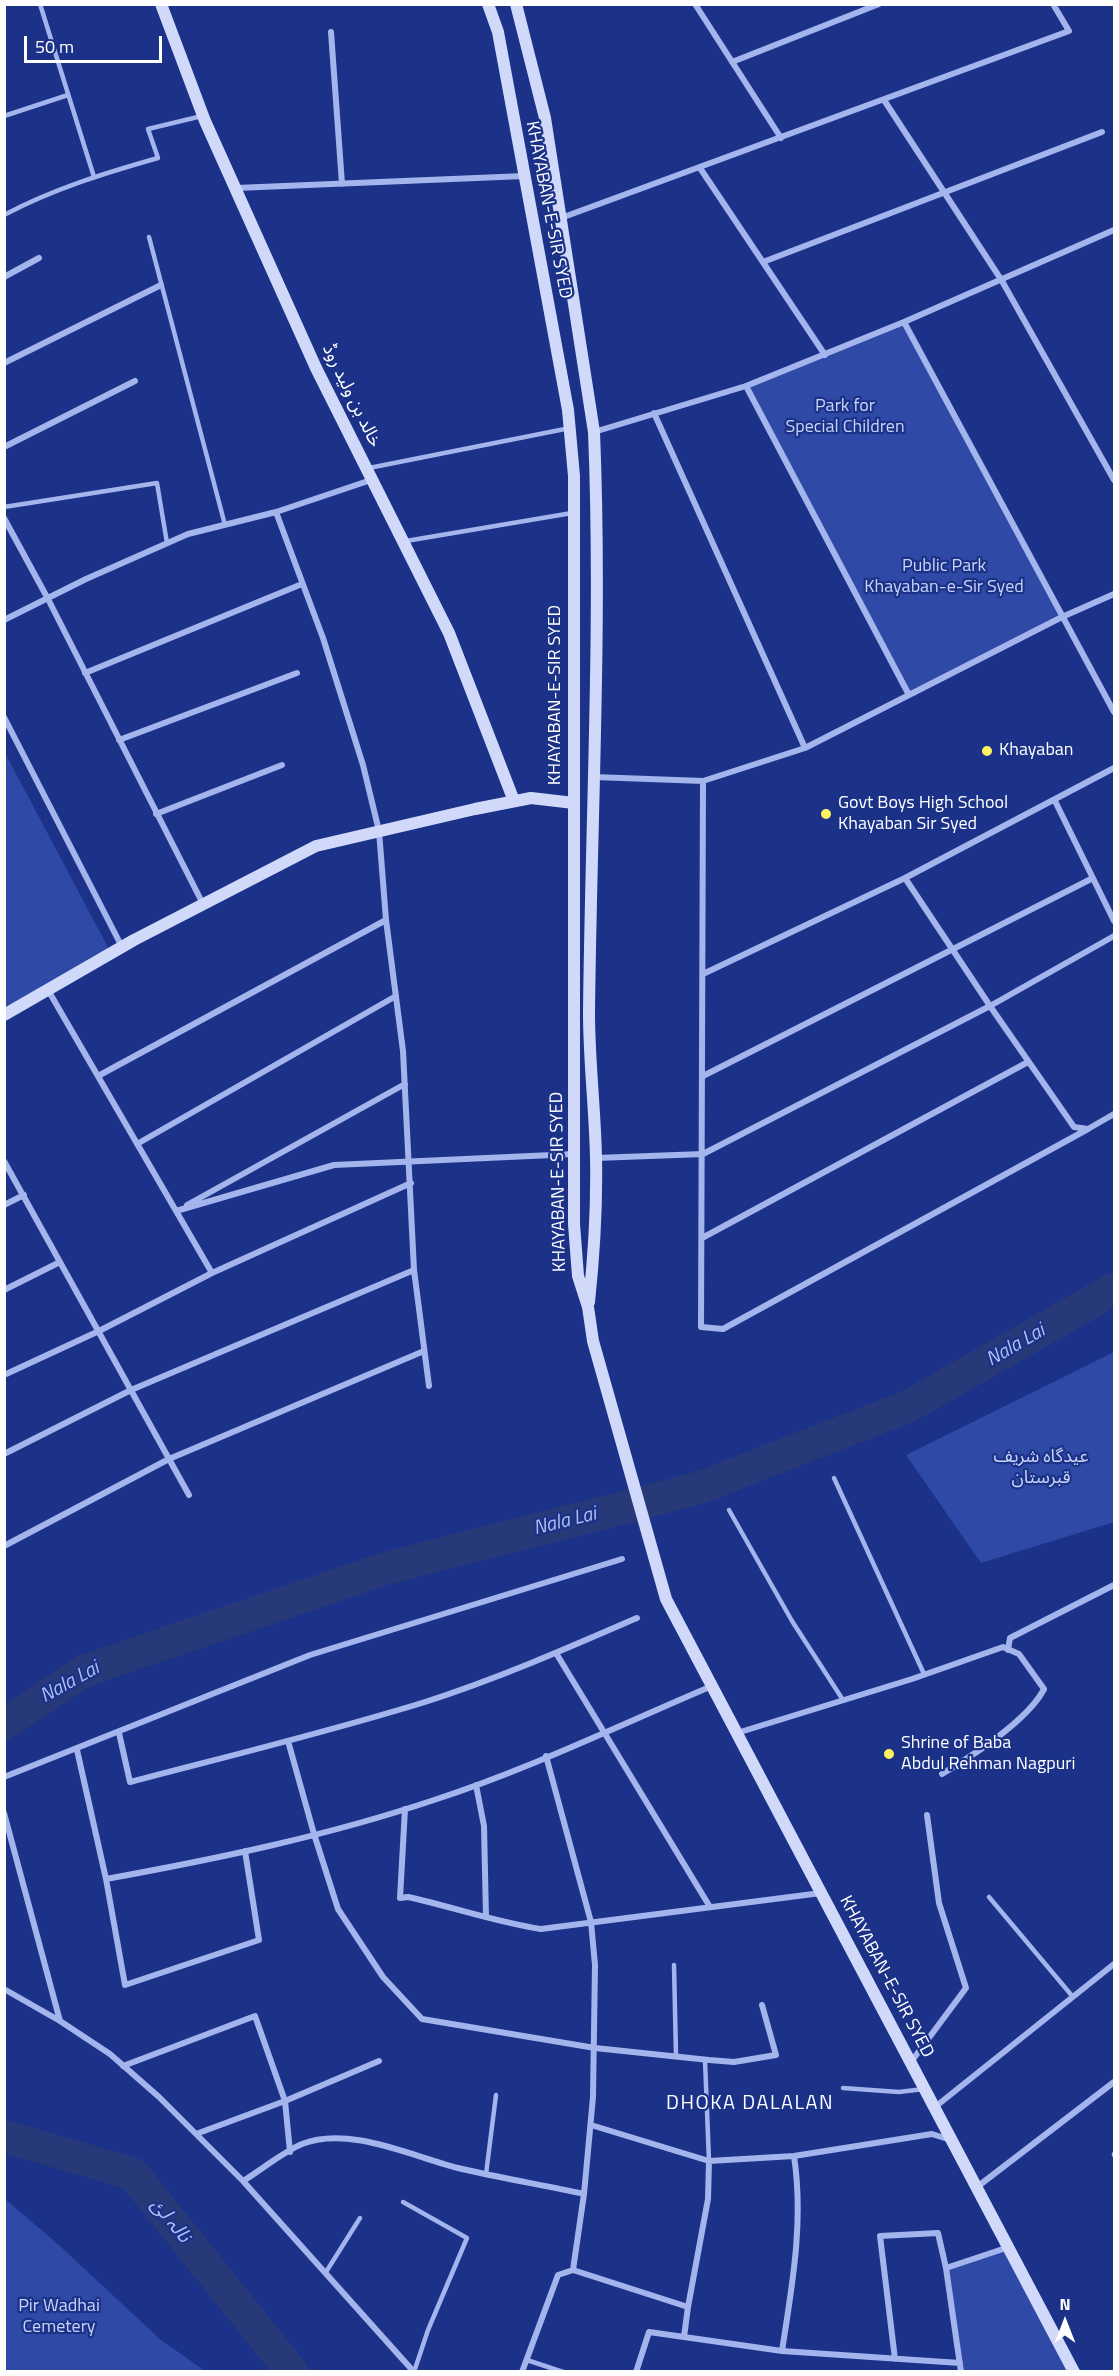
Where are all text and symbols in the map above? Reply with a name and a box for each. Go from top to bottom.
scale bar [27,24,165,62]
text: 50 m [35,33,74,60]
street label: KHAYABAN-E-SIR SYED [520,119,576,301]
street label: خالد بن ولید روڈ [317,341,385,451]
park label: Park for Special Children [785,396,905,438]
park label: Public Park Khayaban-e-Sir Syed [864,556,1024,598]
street label: KHAYABAN-E-SIR SYED [545,605,567,785]
place label: Khayaban [999,740,1074,762]
marker: Khayaban [980,744,994,758]
place label: Govt Boys High School Khayaban Sir Syed [838,793,1008,836]
marker: Govt Boys High School Khayaban Sir Syed [819,807,833,821]
street label: KHAYABAN-E-SIR SYED [547,1092,571,1272]
water label: Nala Lai [982,1320,1050,1372]
park label: عیدگاہ شریف قبرستان [993,1447,1089,1490]
water label: Nala Lai [531,1503,599,1541]
water label: Nala Lai [36,1657,104,1709]
place label: Shrine of Baba Abdul Rehman Nagpuri [901,1733,1075,1776]
marker: Shrine of Baba Abdul Rehman Nagpuri [882,1747,896,1761]
street label: KHAYABAN-E-SIR SYED [834,1892,938,2062]
district label: DHOKA DALALAN [666,2092,834,2116]
water label: نالہ لئ [145,2194,195,2248]
north arrow [1035,2292,1095,2352]
text: N [1059,2292,1071,2316]
park label: Pir Wadhai Cemetery [18,2296,100,2338]

